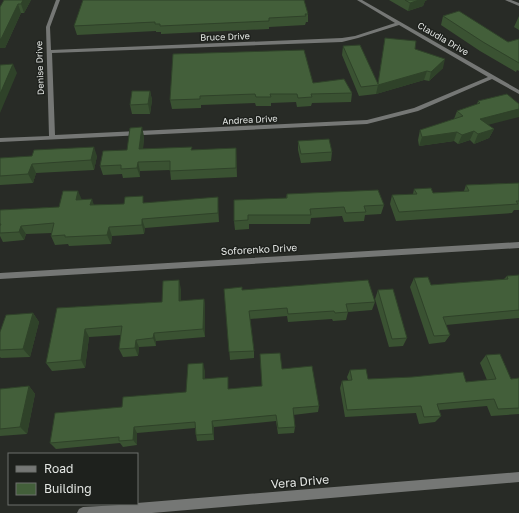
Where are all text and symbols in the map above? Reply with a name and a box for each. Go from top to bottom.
street label: Claudia Drive [416,20,471,58]
street label: Bruce Drive [200,30,250,43]
street label: Denise Drive [33,41,46,95]
street label: Andrea Drive [222,113,278,126]
street label: Soforenko Drive [221,241,298,257]
legend [8,453,138,505]
text: Road [44,461,73,476]
street label: Vera Drive [270,471,330,492]
text: Building [44,481,92,496]

